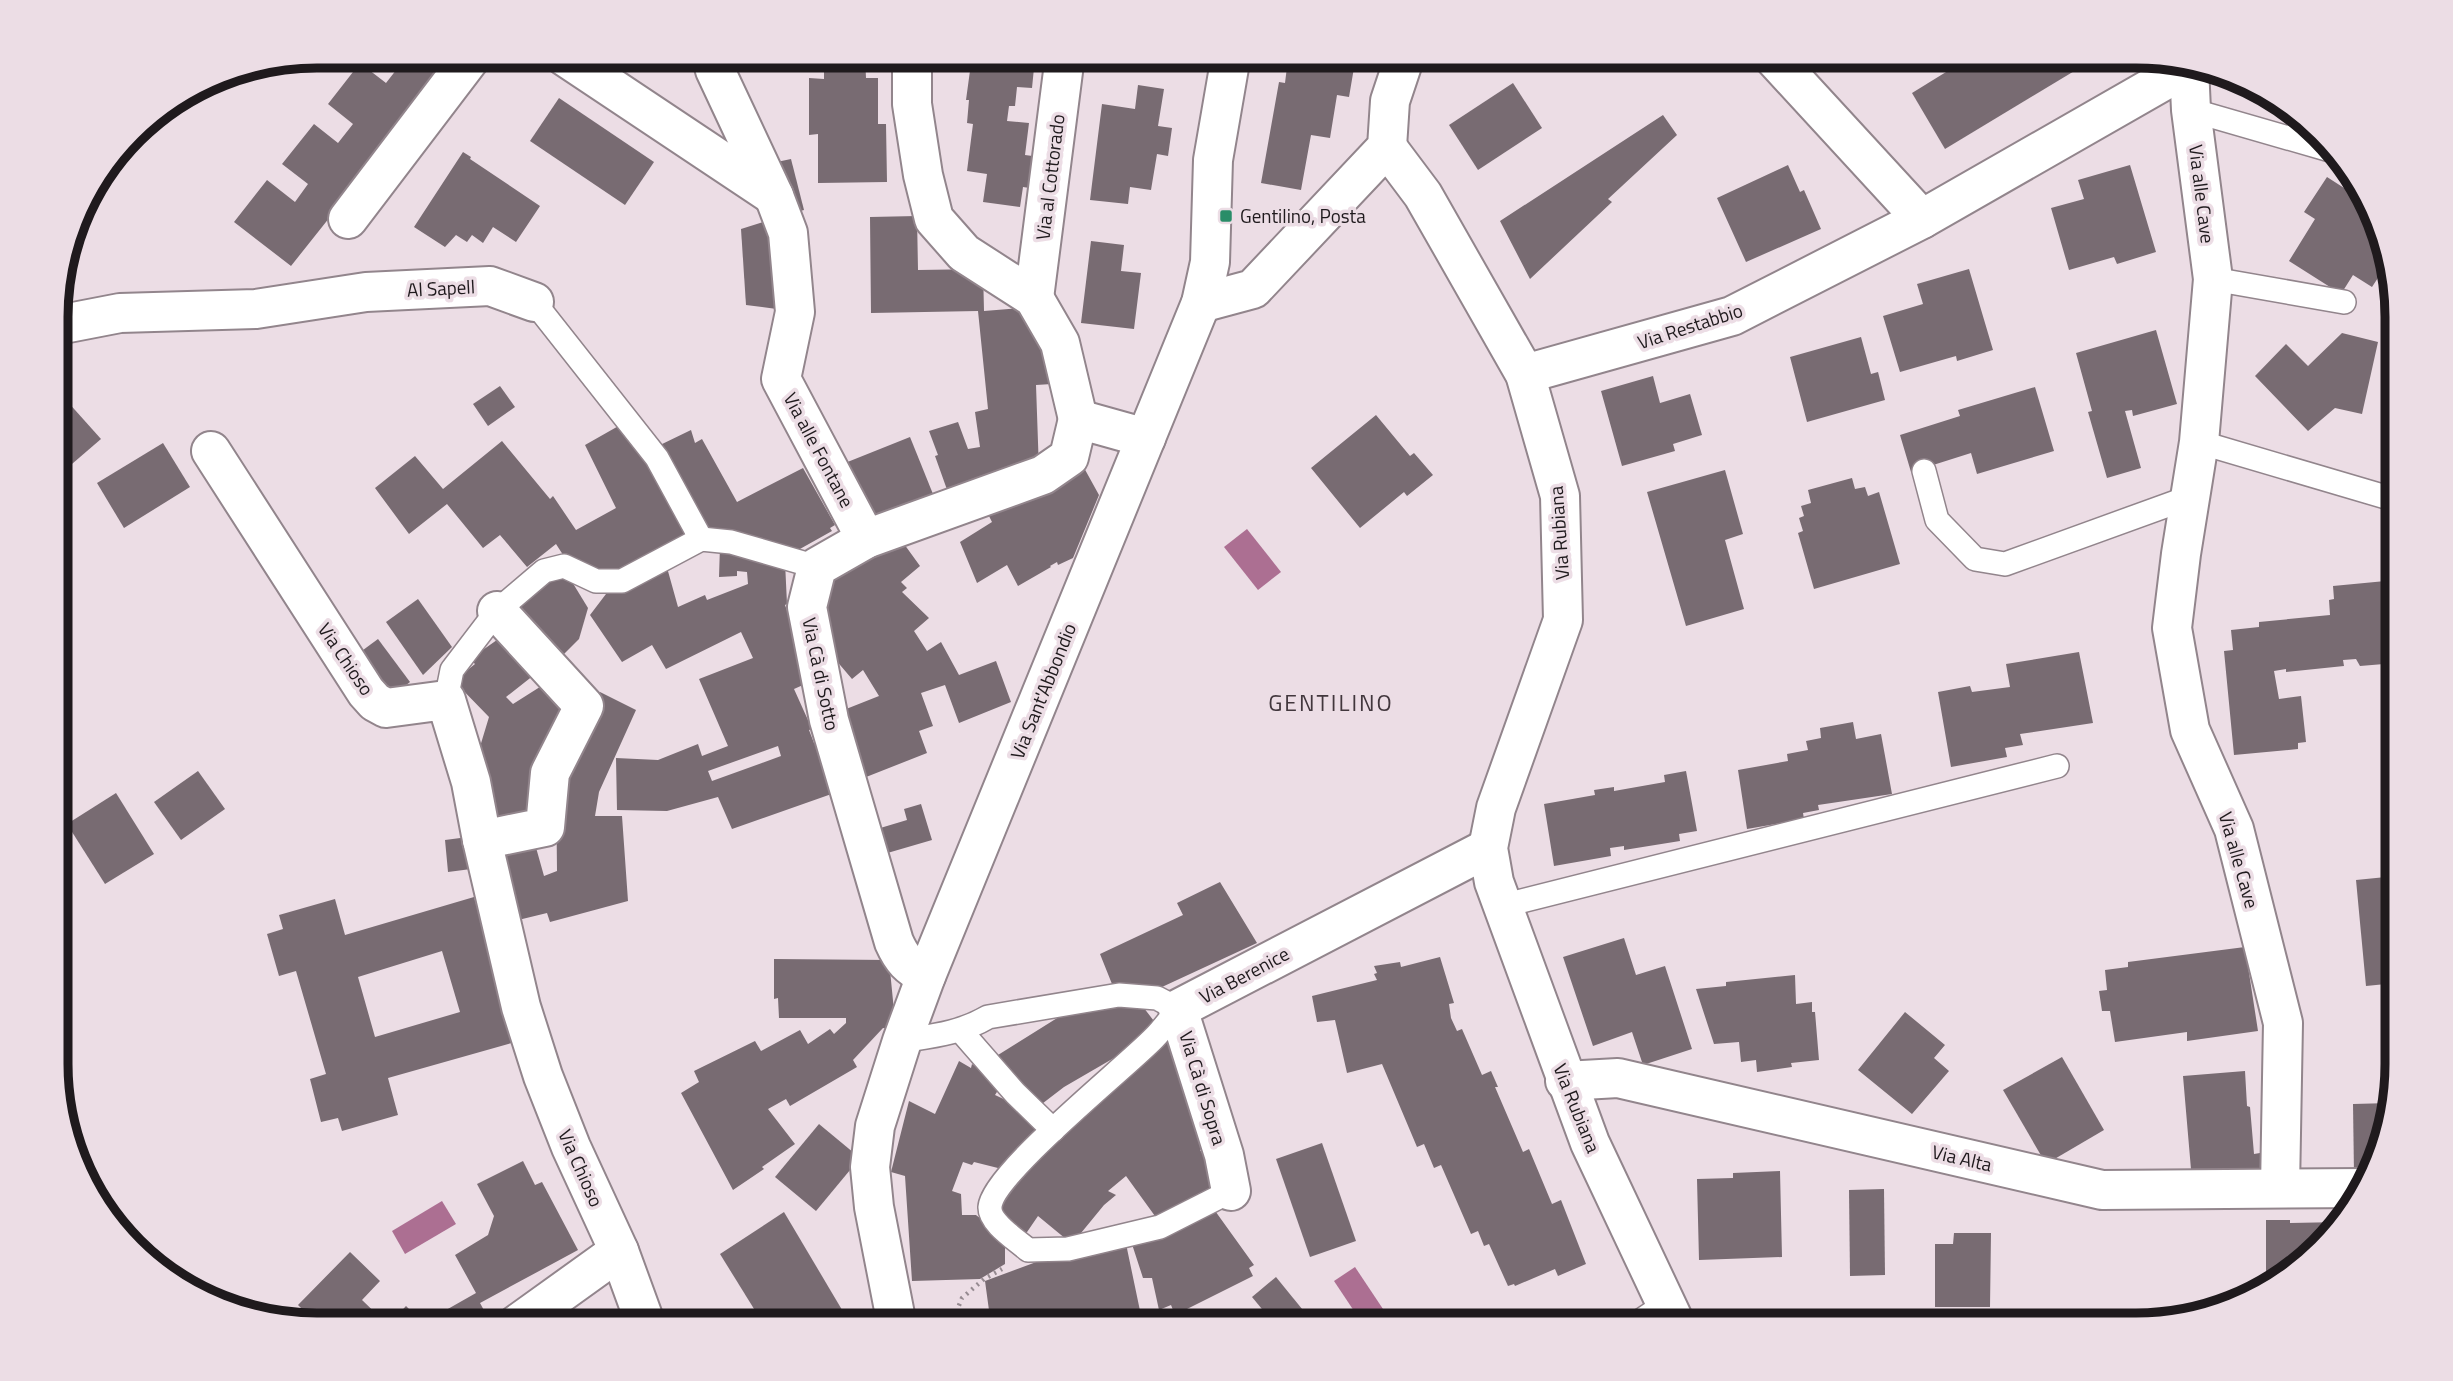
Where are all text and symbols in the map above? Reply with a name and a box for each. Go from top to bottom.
street label: Via al Cottorado [1027,112,1072,242]
street label: Via alle Cave [2182,143,2223,245]
place label: Gentilino, Posta [1240,201,1366,230]
marker: Gentilino, Posta [1218,208,1234,224]
street label: Al Sapell [406,271,476,304]
street label: Via Restabbio [1633,295,1746,356]
street label: Via alle Fontane [777,387,862,513]
street label: Via Rubiana [1541,485,1576,581]
street label: Via Cà di Sotto [795,615,848,733]
street label: Via Chioso [311,616,382,701]
street label: Via Sant'Abbondio [1002,618,1083,763]
district label: GENTILINO [1268,685,1394,720]
street label: Via alle Cave [2212,808,2267,912]
street label: Via Berenice [1194,939,1294,1010]
street label: Via Cà di Sopra [1172,1027,1235,1149]
street label: Via Rubiana [1546,1059,1609,1157]
street label: Via Chioso [551,1124,611,1211]
street label: Via Alta [1929,1137,1995,1179]

